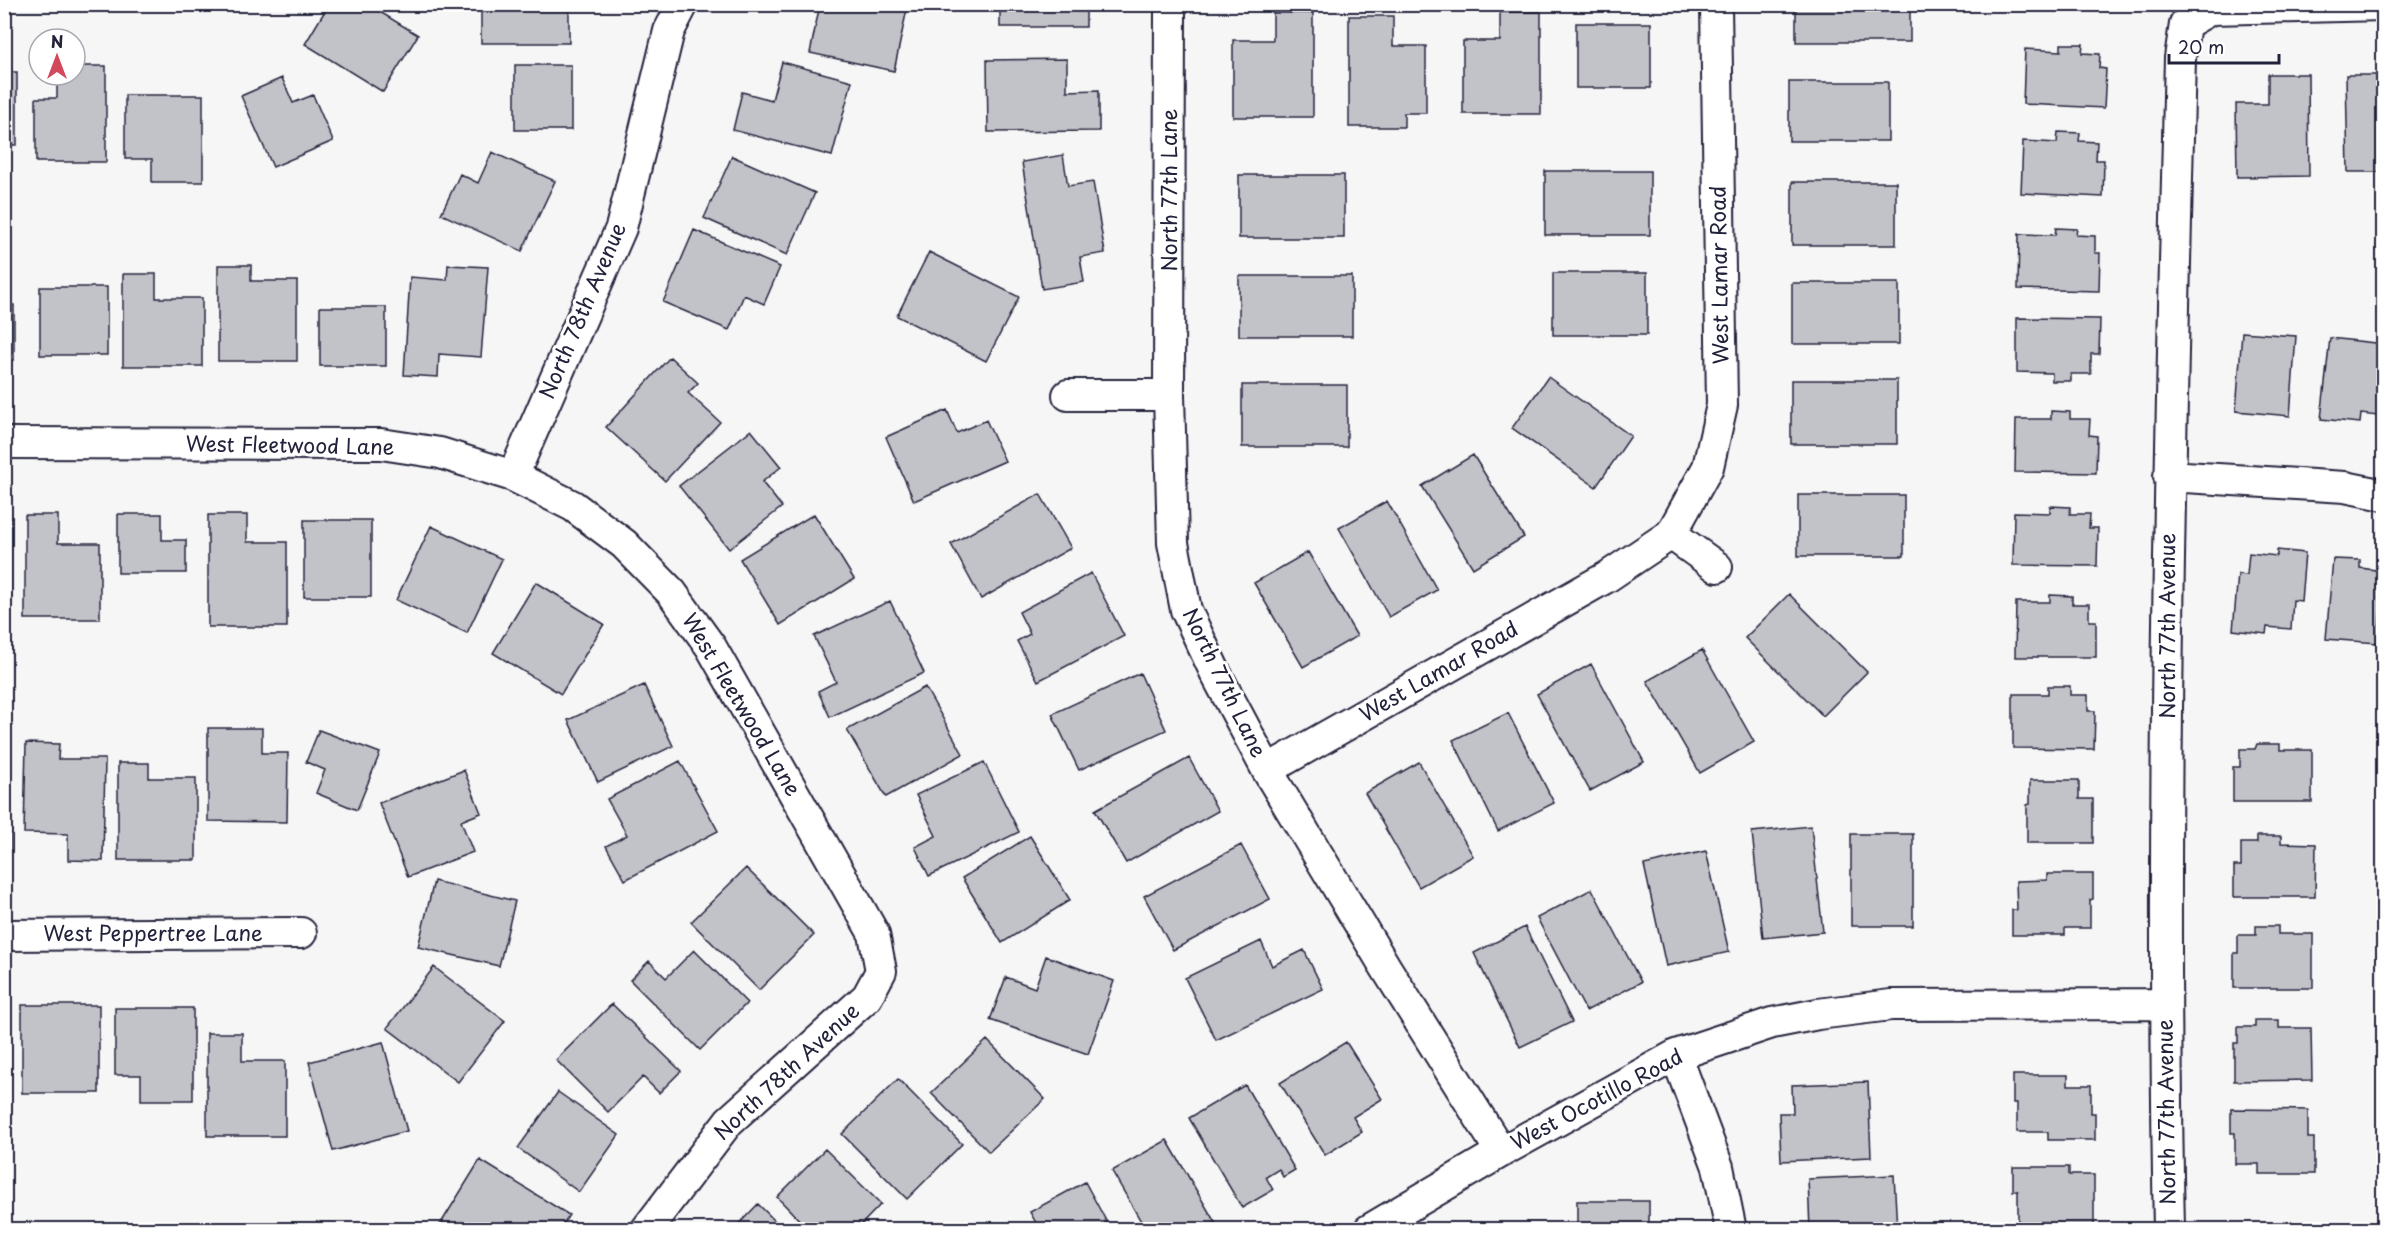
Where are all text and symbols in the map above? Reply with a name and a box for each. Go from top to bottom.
north arrow [27,27,87,87]
scale bar [2169,27,2278,65]
text: N [51,29,63,53]
text: 20 m [2178,33,2224,60]
street label: North 77th Lane [1152,109,1184,271]
street label: West Lamar Road [1700,185,1736,365]
street label: North 78th Avenue [530,217,633,403]
street label: West Fleetwood Lane [185,426,395,462]
street label: North 77th Avenue [2150,533,2182,719]
street label: North 77th Lane [1176,602,1276,762]
street label: West Fleetwood Lane [675,606,810,802]
street label: West Lamar Road [1353,612,1523,729]
street label: West Peppertree Lane [43,916,263,948]
street label: North 78th Avenue [706,994,866,1147]
street label: North 77th Avenue [2147,1019,2183,1205]
street label: West Ocotillo Road [1504,1039,1688,1157]

